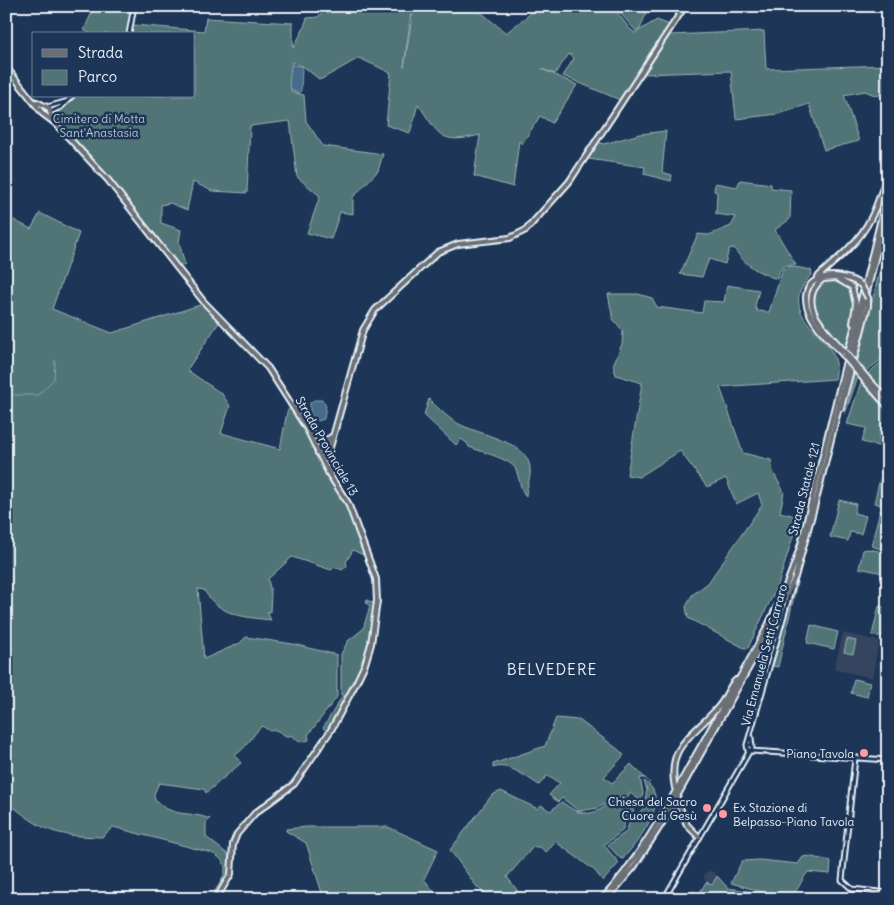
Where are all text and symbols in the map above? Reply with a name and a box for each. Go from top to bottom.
legend [32,32,195,98]
text: Strada [78,43,123,62]
text: Parco [78,67,117,86]
park label: Cimitero di Motta Sant'Anastasia [53,111,145,140]
street label: Strada Provinciale 13 [292,394,362,499]
street label: Strada Statale 121 [785,441,823,537]
street label: Via Emanuela Setti Carraro [738,582,790,728]
district label: BELVEDERE [507,660,597,679]
place label: Piano Tavola [786,746,854,761]
marker: Piano Tavola [858,747,870,759]
place label: Chiesa del Sacro Cuore di Gesù [608,794,697,823]
place label: Ex Stazione di Belpasso-Piano Tavola [733,800,854,829]
marker: Chiesa del Sacro Cuore di Gesù [701,802,713,814]
marker: Ex Stazione di Belpasso-Piano Tavola [717,808,729,820]

